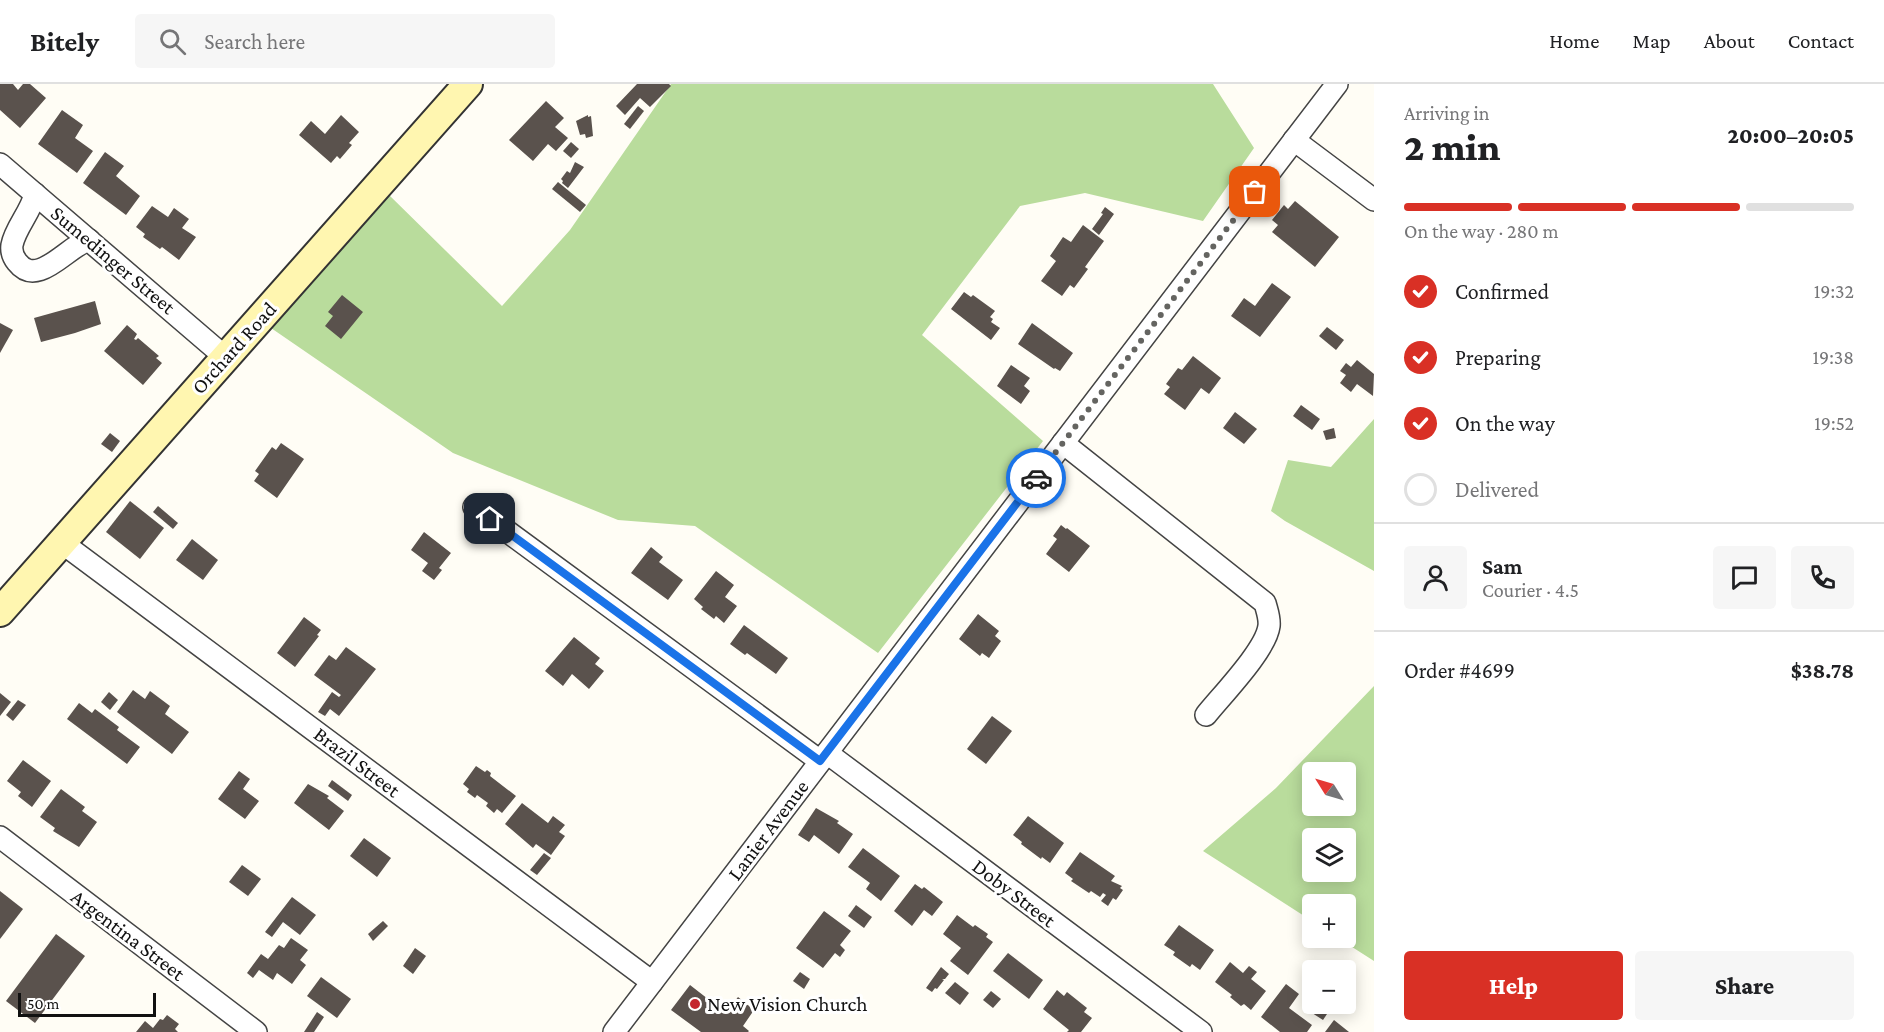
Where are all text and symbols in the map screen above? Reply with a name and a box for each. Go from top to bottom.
search box [135,14,555,68]
icon: search [156,25,189,58]
text: Bitely [30,26,99,57]
text: Search here [204,29,305,54]
text: Home [1549,29,1599,53]
text: Map [1632,29,1671,53]
text: About [1704,29,1755,53]
text: Contact [1788,29,1854,53]
text: Arriving in [1404,102,1489,124]
text: 20:00–20:05 [1728,123,1854,148]
text: 2 min [1404,125,1500,168]
pin [1229,166,1280,217]
icon: bag [1238,175,1271,208]
street label: Sumedinger Street [46,201,181,320]
text: On the way · 280 m [1404,220,1558,242]
icon: check [1404,275,1437,308]
text: Confirmed [1455,279,1549,304]
text: 19:32 [1814,280,1854,302]
street label: Orchard Road [187,297,281,399]
icon: check [1404,341,1437,374]
text: Preparing [1455,345,1541,370]
text: 19:38 [1812,346,1854,368]
icon: check [1404,407,1437,440]
text: On the way [1455,411,1555,436]
text: 19:52 [1814,412,1854,434]
courier [1006,448,1066,508]
icon: car [1020,462,1053,495]
text: Delivered [1455,477,1539,502]
pin [464,493,515,544]
icon: home [473,502,506,535]
button: person [1404,546,1467,609]
button: chat [1713,546,1776,609]
button: phone [1791,546,1854,609]
text: Sam [1482,554,1522,579]
text: Courier · 4.5 [1482,579,1579,601]
text: Order #4699 [1404,658,1515,683]
text: $38.78 [1791,658,1854,683]
street label: Brazil Street [309,722,406,803]
north arrow [1302,762,1356,816]
map controls [1302,762,1356,1014]
street label: Lanier Avenue [722,775,814,885]
button: layers [1302,828,1356,882]
street label: Doby Street [968,854,1061,933]
street label: Argentina Street [66,884,190,986]
button: + [1302,894,1356,948]
button: Help [1404,951,1623,1020]
button: Share [1635,951,1854,1020]
button: − [1302,960,1356,1014]
scale bar [18,990,156,1018]
place label: New Vision Church [707,992,867,1016]
text: 50 m [27,995,59,1012]
marker: New Vision Church [688,997,702,1011]

